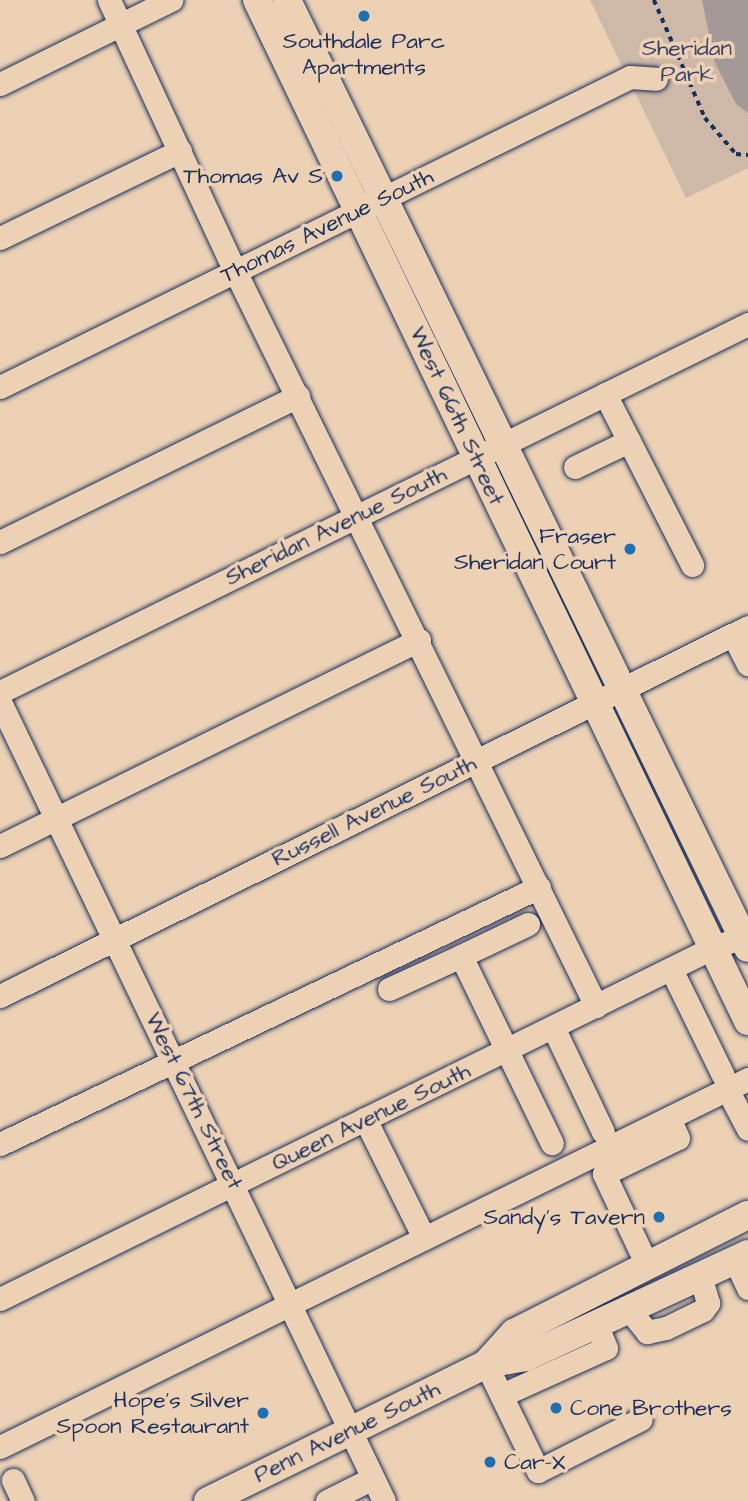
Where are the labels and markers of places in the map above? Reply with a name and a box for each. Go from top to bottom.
marker: Southdale Parc Apartments [356,8,372,24]
place label: Southdale Parc Apartments [283,27,445,81]
place label: Thomas Av S [183,162,323,190]
marker: Thomas Av S [329,168,345,184]
place label: Fraser Sheridan Court [454,522,616,576]
marker: Fraser Sheridan Court [622,541,638,557]
place label: Sandy's Tavern [484,1203,645,1231]
marker: Sandy's Tavern [651,1209,667,1225]
place label: Hope's Silver Spoon Restaurant [57,1386,249,1440]
place label: Cone Brothers [570,1394,732,1422]
marker: Cone Brothers [548,1400,564,1416]
marker: Hope's Silver Spoon Restaurant [255,1405,271,1421]
place label: Car-X [504,1448,566,1476]
marker: Car-X [482,1454,498,1470]

